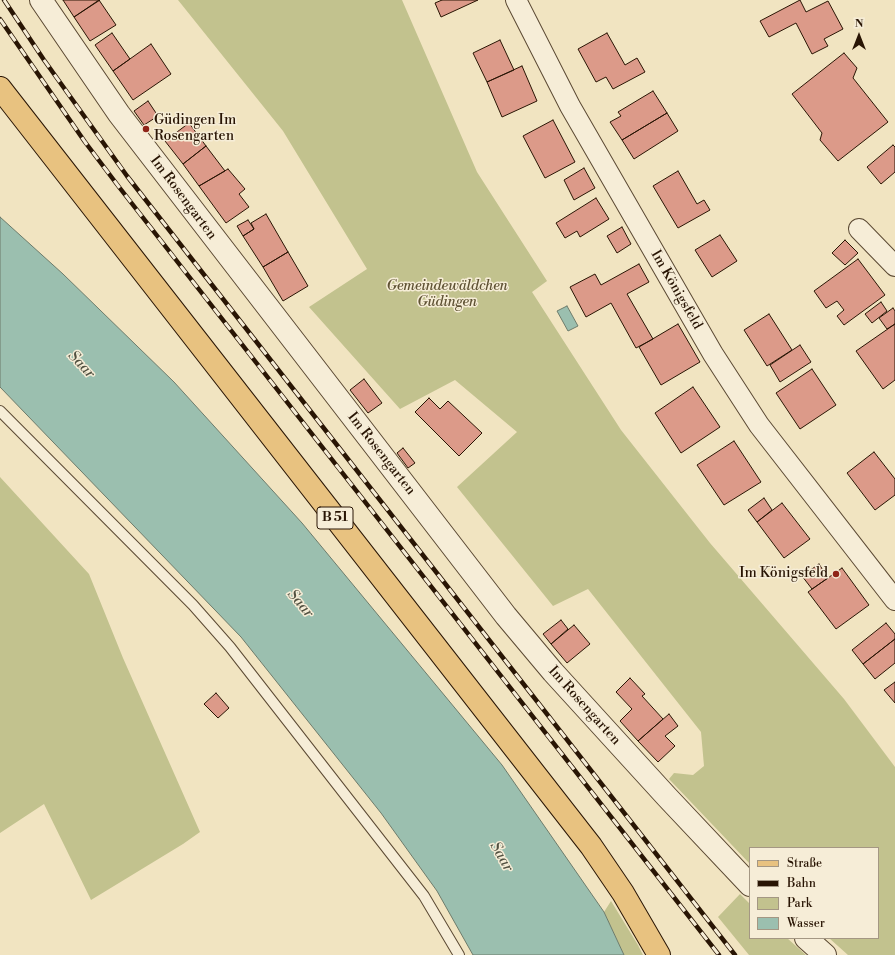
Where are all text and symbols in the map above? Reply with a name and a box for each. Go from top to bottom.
north arrow [839,16,879,56]
text: N [855,17,863,31]
place label: Güdingen Im Rosengarten [154,113,236,146]
marker: Güdingen Im Rosengarten [141,124,151,134]
street label: Im Rosengarten [146,153,220,243]
street label: Im Königsfeld [647,247,705,333]
park label: Gemeindewäldchen Güdingen [387,279,507,312]
water label: Saar [64,347,98,383]
street label: Im Rosengarten [343,409,419,499]
road number: B 51 [317,507,353,529]
place label: Im Königsfeld [739,566,828,582]
marker: Im Königsfeld [831,569,841,579]
water label: Saar [283,586,317,622]
street label: Im Rosengarten [544,663,624,749]
water label: Saar [485,839,517,875]
legend [749,847,879,939]
text: Straße [787,856,822,871]
text: Bahn [787,876,816,891]
text: Park [787,896,812,911]
text: Wasser [787,916,825,931]

